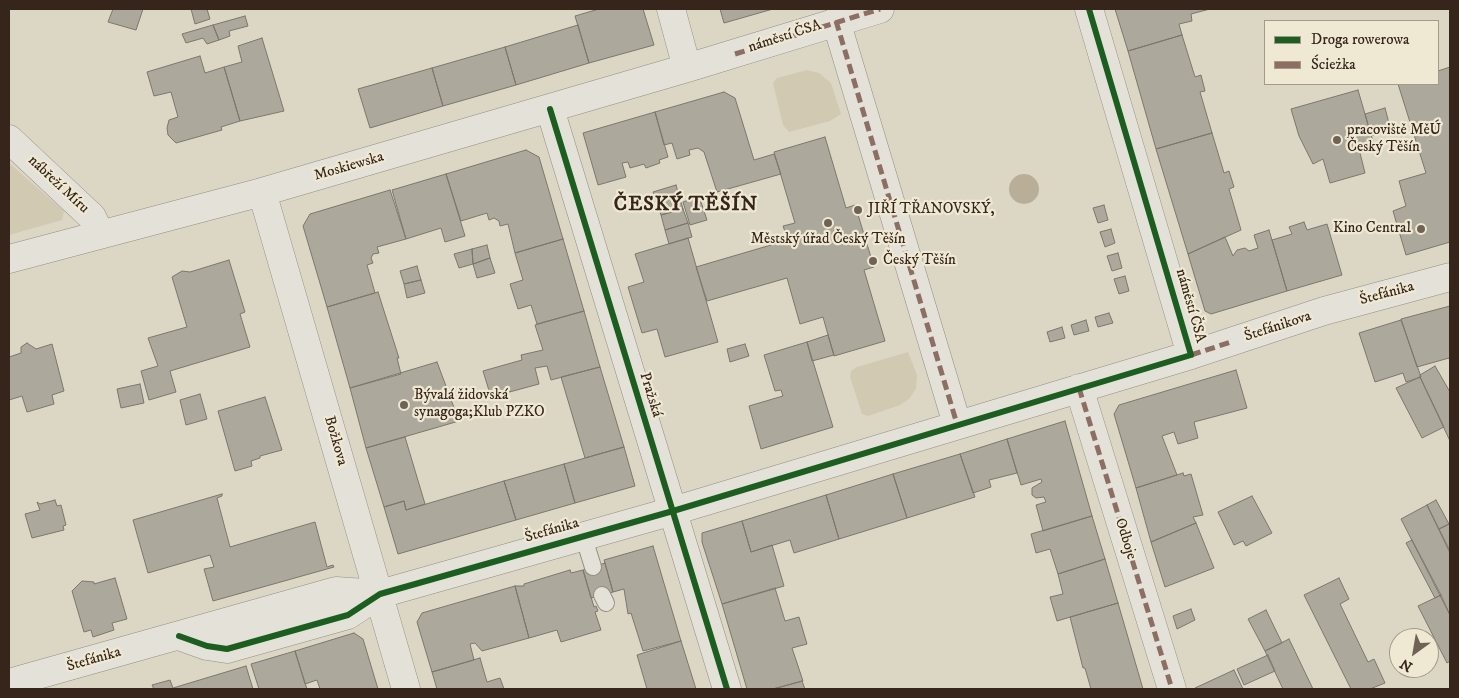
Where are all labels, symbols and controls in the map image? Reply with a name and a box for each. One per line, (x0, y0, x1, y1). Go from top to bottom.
street label: náměstí ČSA (746, 17, 824, 57)
legend (1264, 20, 1439, 85)
text: Droga rowerowa (1311, 30, 1409, 49)
text: Ścieżka (1311, 55, 1356, 74)
place label: pracoviště MěÚ Český Těšín (1347, 122, 1441, 157)
marker: pracoviště MěÚ Český Těšín (1331, 134, 1343, 146)
street label: Moskiewska (312, 148, 386, 186)
street label: nábřeží Míru (24, 152, 92, 218)
district label: ČESKÝ TĚŠÍN (612, 194, 760, 218)
place label: JIŘÍ TŘANOVSKÝ, (868, 201, 994, 219)
marker: JIŘÍ TŘANOVSKÝ, (852, 204, 864, 216)
marker: Městský úřad Český Těšín (822, 217, 834, 229)
place label: Kino Central (1333, 220, 1411, 238)
marker: Kino Central (1415, 223, 1427, 235)
place label: Městský úřad Český Těšín (750, 231, 906, 249)
place label: Český Těšín (883, 252, 956, 270)
marker: Český Těšín (867, 255, 879, 267)
street label: náměstí ČSA (1171, 267, 1209, 345)
street label: Štefánika (1358, 278, 1416, 310)
street label: Štefánikova (1242, 308, 1314, 346)
street label: Pražská (635, 370, 665, 420)
place label: Bývalá židovská synagoga;Klub PZKO (414, 387, 545, 422)
marker: Bývalá židovská synagoga;Klub PZKO (398, 399, 410, 411)
street label: Božkova (319, 414, 351, 468)
street label: Štefánika (523, 515, 581, 547)
street label: Odboje (1110, 516, 1140, 562)
north arrow (1389, 628, 1439, 678)
street label: Štefánika (65, 644, 123, 676)
text: N (1397, 654, 1416, 676)

